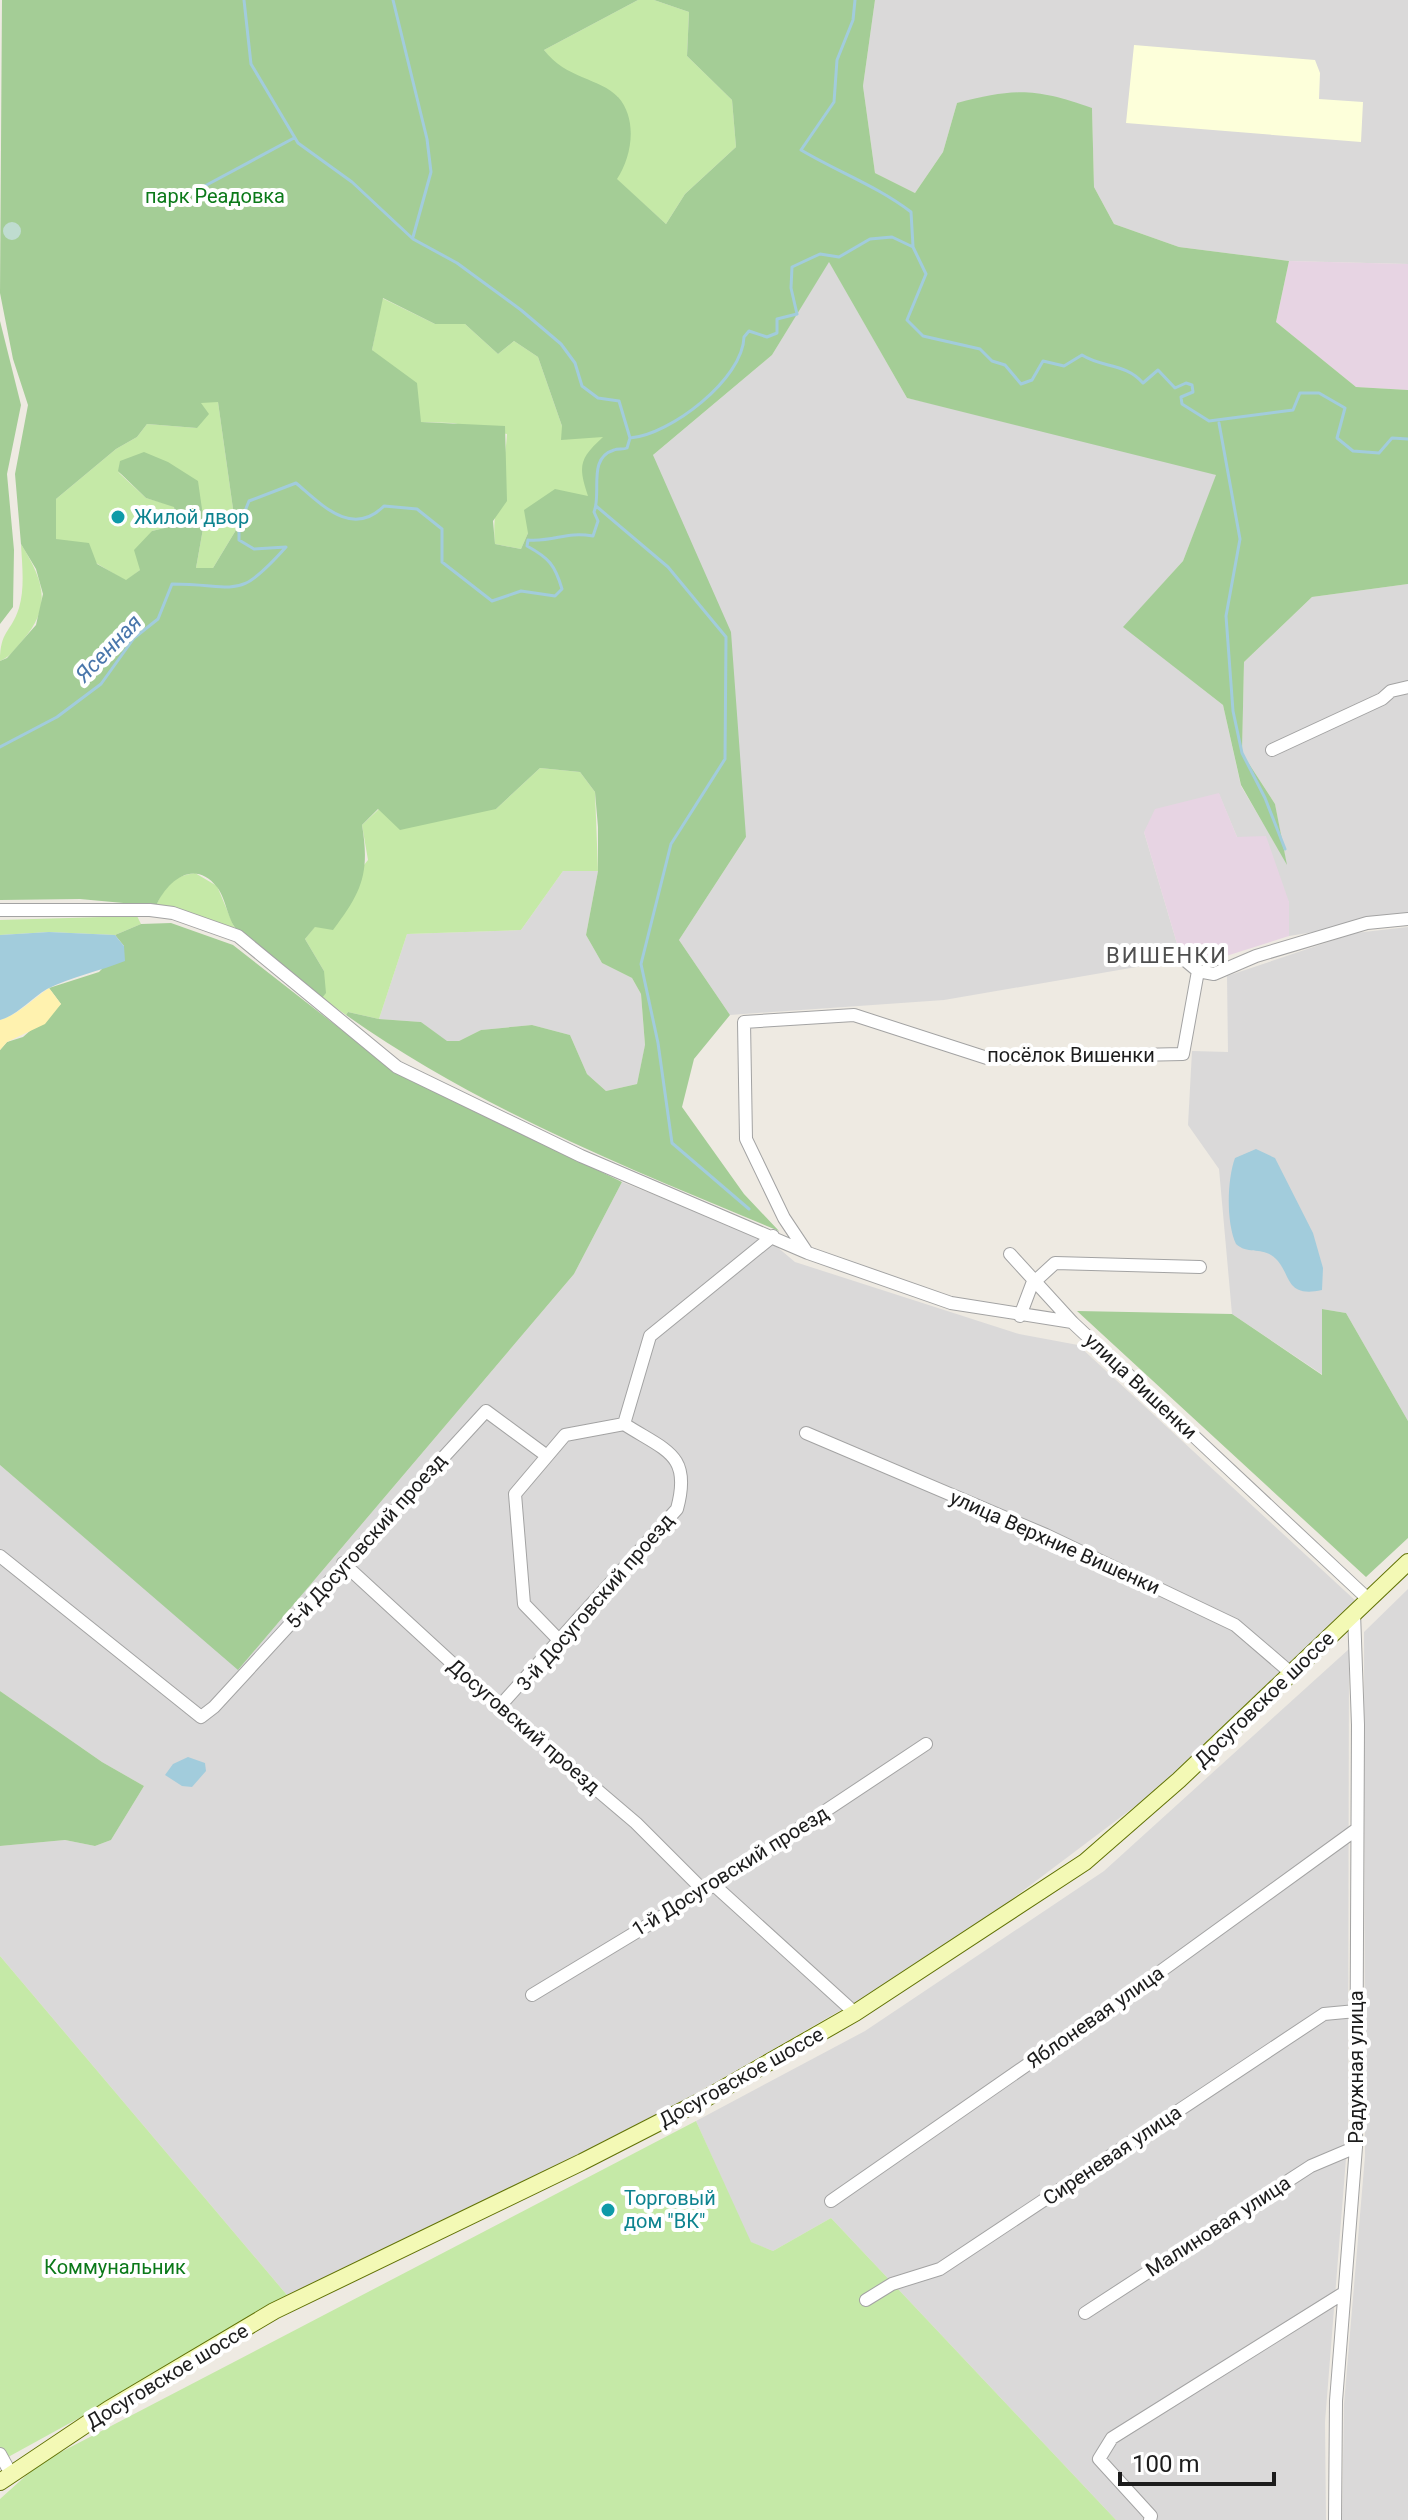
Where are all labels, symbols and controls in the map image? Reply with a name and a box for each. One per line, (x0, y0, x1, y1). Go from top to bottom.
park label: парк Реадовка (145, 184, 285, 208)
place label: Жилой двор (134, 505, 249, 529)
marker: Жилой двор (109, 508, 127, 526)
water label: Ясенная (69, 609, 147, 688)
district label: ВИШЕНКИ (1106, 943, 1228, 968)
street label: посёлок Вишенки (987, 1043, 1155, 1067)
street label: улица Вишенки (1080, 1328, 1202, 1444)
street label: 5-й Досуговский проезд (281, 1449, 451, 1633)
street label: улица Верхние Вишенки (946, 1485, 1164, 1599)
street label: 3-й Досуговский проезд (511, 1508, 679, 1696)
street label: Досуговское шоссе (1189, 1626, 1339, 1772)
street label: Досуговский проезд (443, 1653, 605, 1799)
street label: 1-й Досуговский проезд (627, 1801, 833, 1941)
street label: Яблоневая улица (1022, 1961, 1168, 2073)
street label: Радужная улица (1344, 1990, 1368, 2144)
street label: Досуговское шоссе (654, 2022, 828, 2132)
street label: Сиреневая улица (1038, 2100, 1186, 2210)
street label: Малиновая улица (1141, 2170, 1295, 2282)
place label: Торговый дом "ВК" (624, 2186, 716, 2233)
marker: Торговый дом "ВК" (599, 2201, 617, 2219)
park label: Коммунальник (44, 2255, 186, 2279)
street label: Досуговское шоссе (82, 2318, 252, 2434)
scale bar (1120, 2436, 1274, 2486)
text: 100 m (1132, 2450, 1199, 2478)

